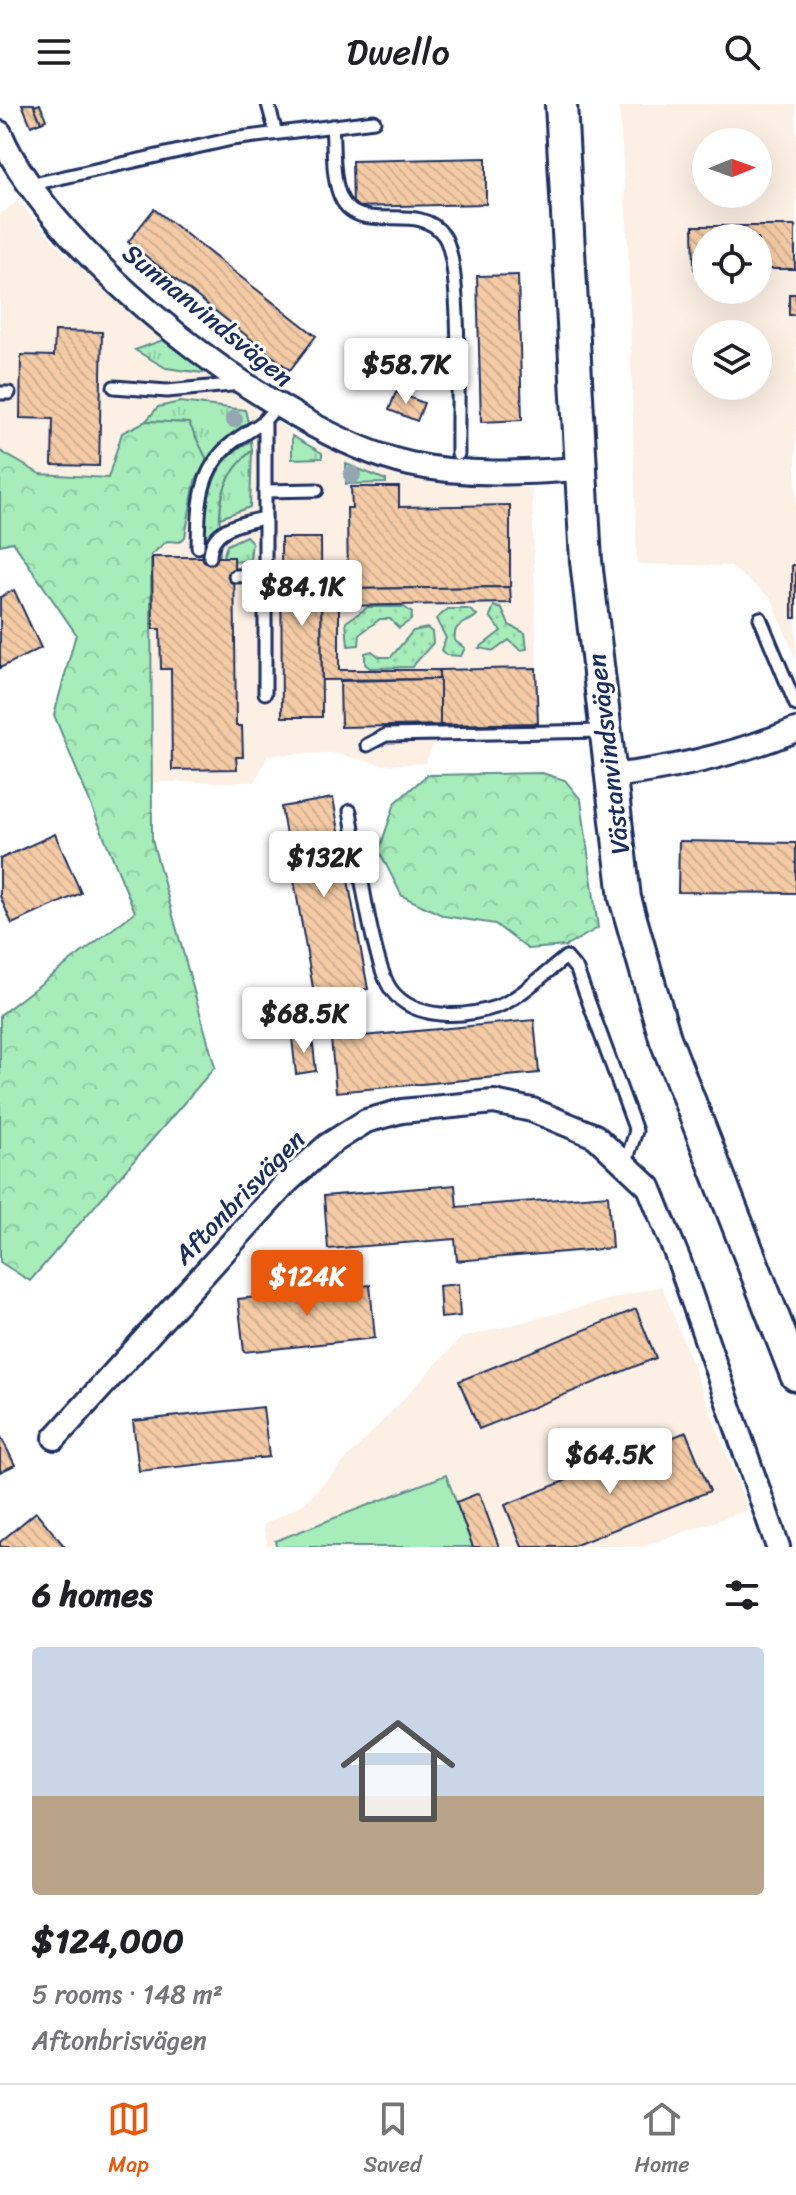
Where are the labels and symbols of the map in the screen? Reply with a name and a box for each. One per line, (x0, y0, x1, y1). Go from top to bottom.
north arrow (692, 128, 772, 208)
street label: Sunnanvindsvägen (112, 231, 304, 399)
pin: $58.7K (341, 338, 471, 406)
pin: $84.1K (237, 560, 367, 628)
street label: Västanvindsvägen (573, 651, 643, 857)
pin: $132K (268, 831, 380, 899)
pin: $68.5K (239, 987, 369, 1055)
street label: Aftonbrisvägen (161, 1118, 316, 1277)
pin: $124K (251, 1250, 363, 1318)
pin: $64.5K (545, 1428, 675, 1496)

